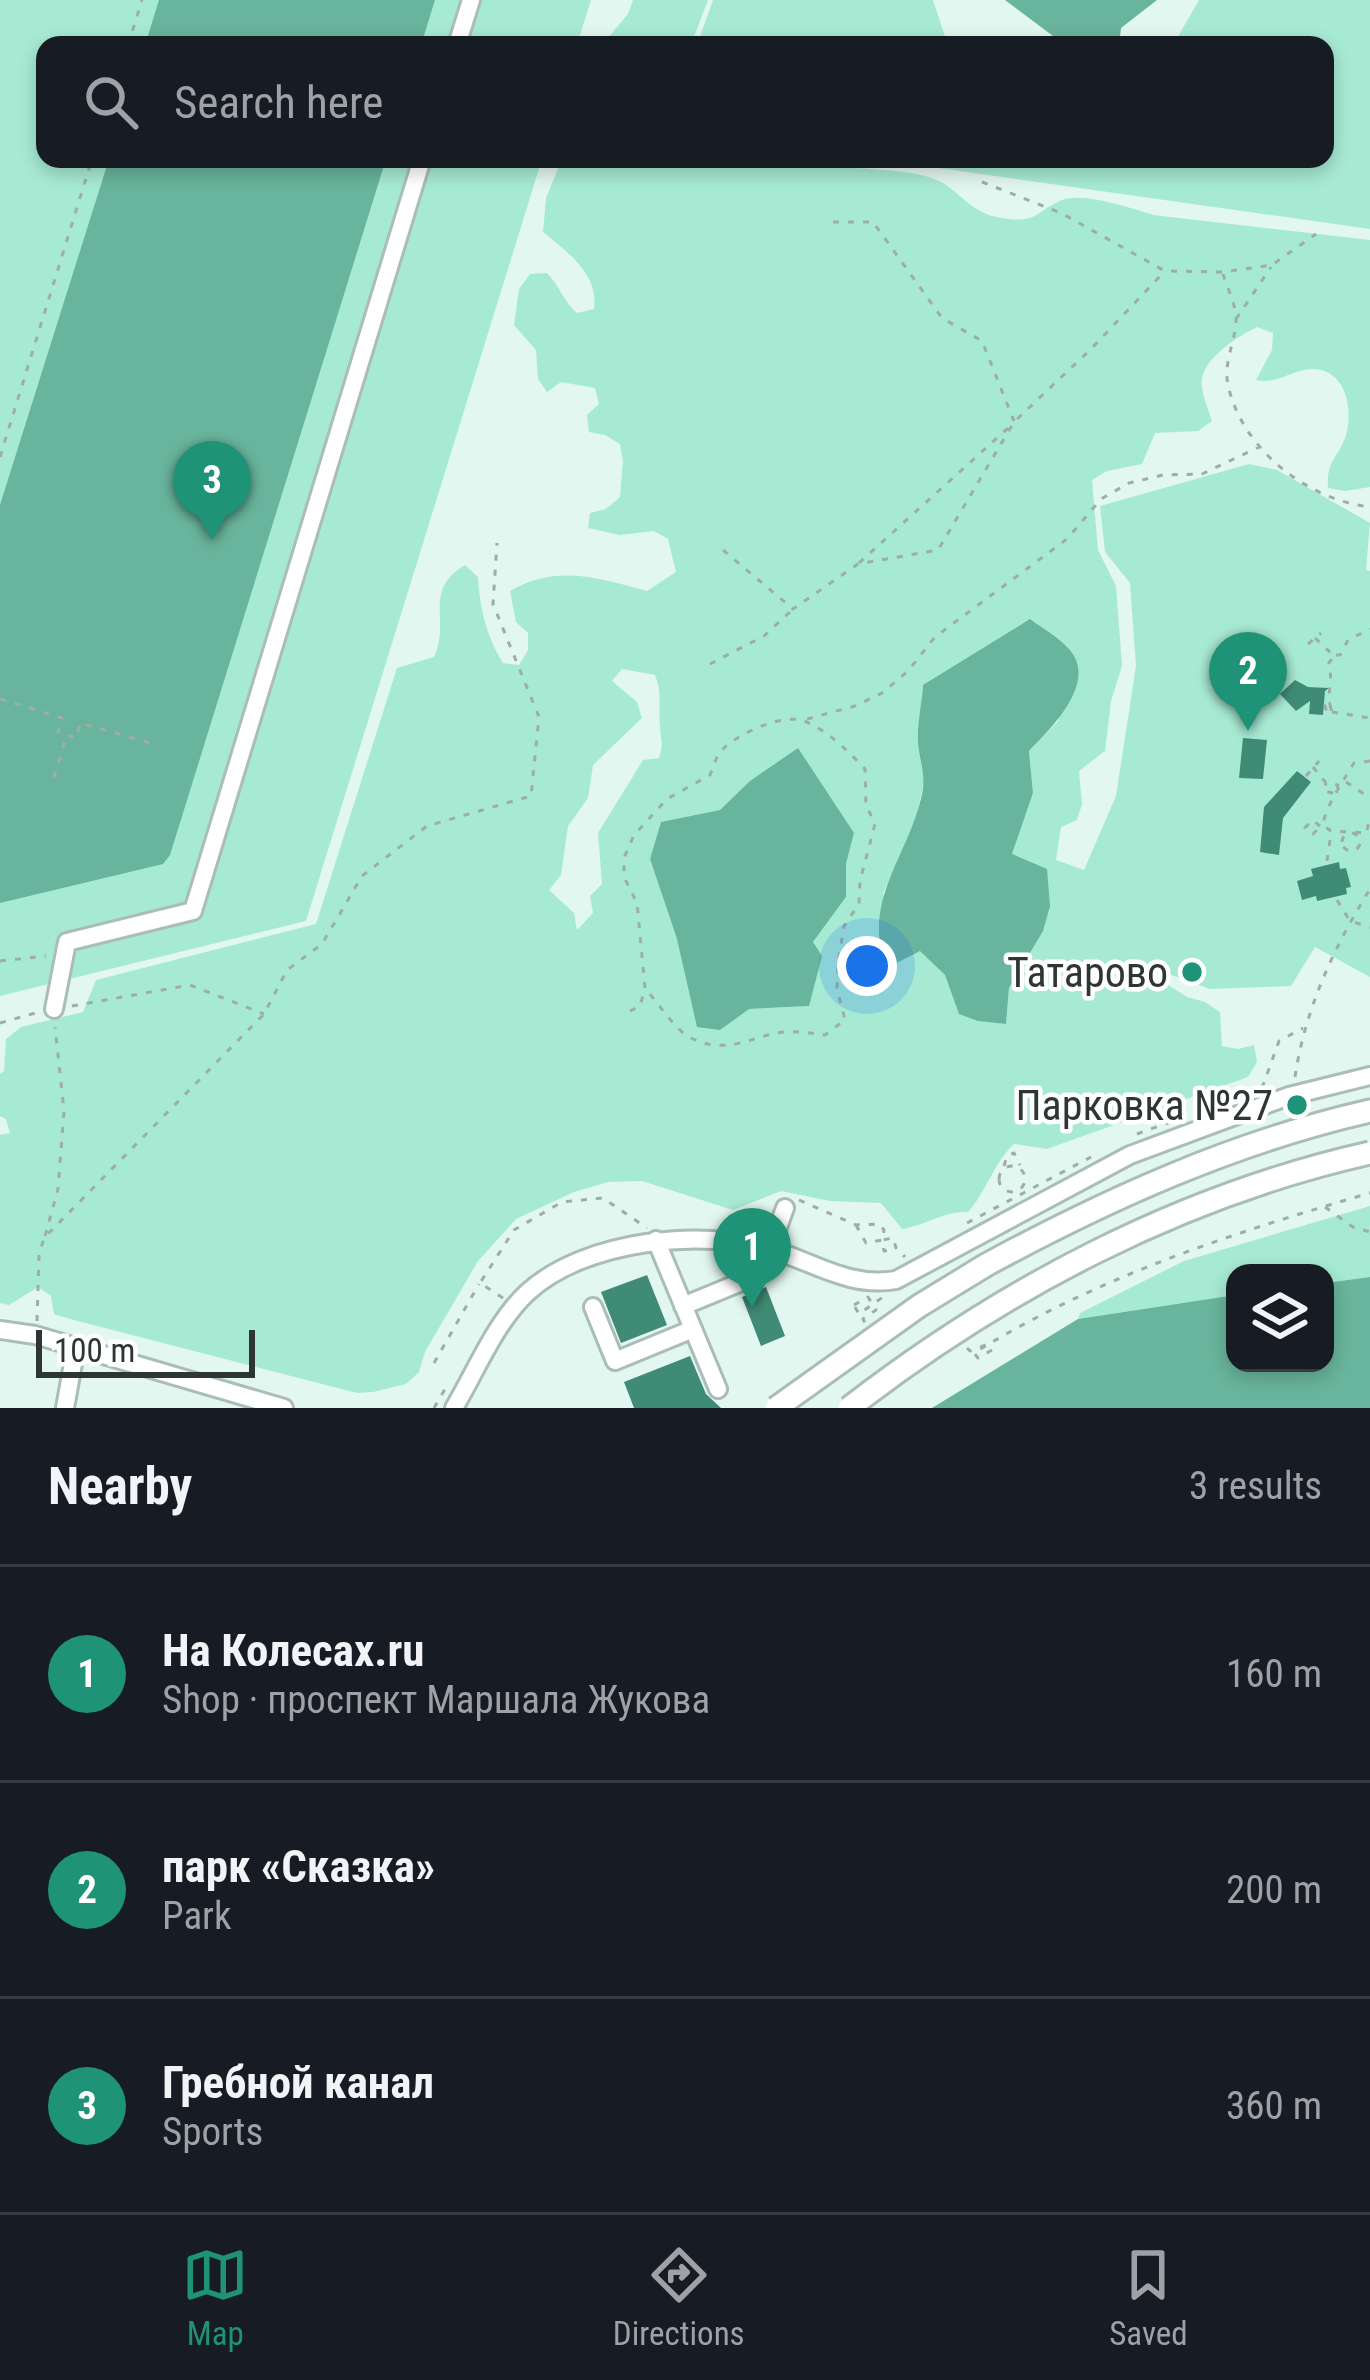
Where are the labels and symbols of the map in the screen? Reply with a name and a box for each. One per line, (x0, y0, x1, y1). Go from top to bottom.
pin: 3 (173, 441, 251, 540)
pin: 2 (1209, 632, 1287, 731)
your location (837, 936, 897, 996)
place label: Татарово (1007, 948, 1168, 997)
marker: Татарово (1179, 959, 1205, 985)
place label: Парковка №27 (1016, 1081, 1273, 1130)
marker: Парковка №27 (1284, 1092, 1310, 1118)
pin: 1 (713, 1208, 791, 1307)
scale bar (36, 1324, 255, 1377)

